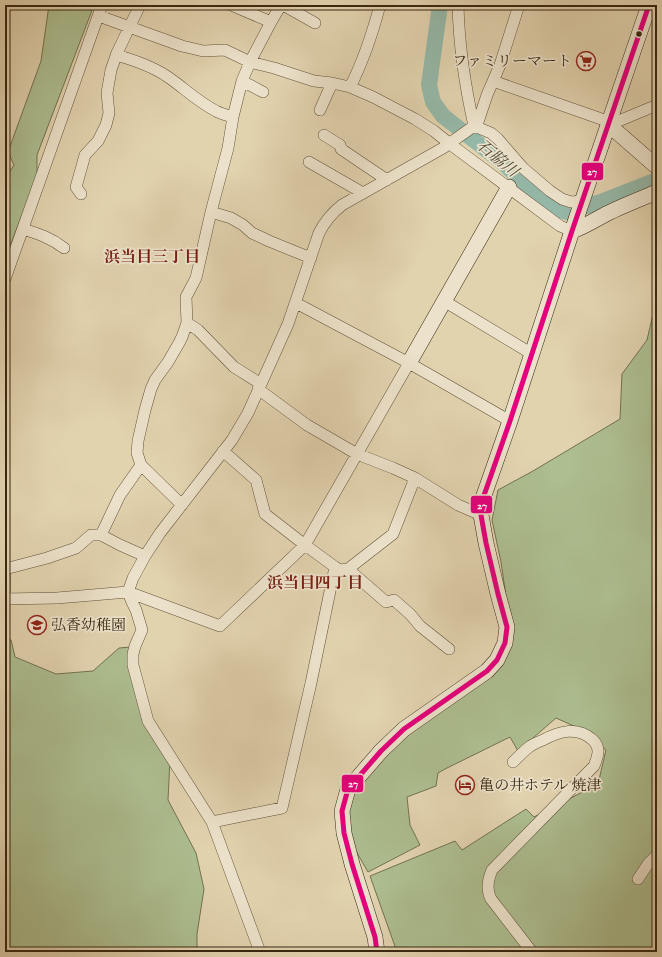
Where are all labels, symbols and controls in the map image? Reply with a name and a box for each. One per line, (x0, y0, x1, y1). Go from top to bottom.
unlabelled marker (634, 29, 644, 39)
supermarket icon: ファミリーマート (575, 50, 597, 72)
place label: ファミリーマート (452, 52, 572, 71)
water label: 石脇川 (472, 136, 523, 183)
line badge: 27 (581, 162, 604, 181)
text: 27 (587, 165, 597, 179)
district label: 浜当目三丁目 (104, 248, 200, 268)
line badge: 27 (470, 495, 493, 514)
text: 27 (477, 499, 487, 513)
district label: 浜当目四丁目 (267, 574, 363, 594)
school or university icon: 弘香幼稚園 (26, 614, 48, 636)
place label: 弘香幼稚園 (51, 616, 126, 635)
line badge: 27 (341, 774, 364, 793)
hotel icon: 亀の井ホテル 焼津 (454, 774, 476, 796)
place label: 亀の井ホテル 焼津 (479, 776, 602, 795)
text: 27 (348, 777, 358, 791)

